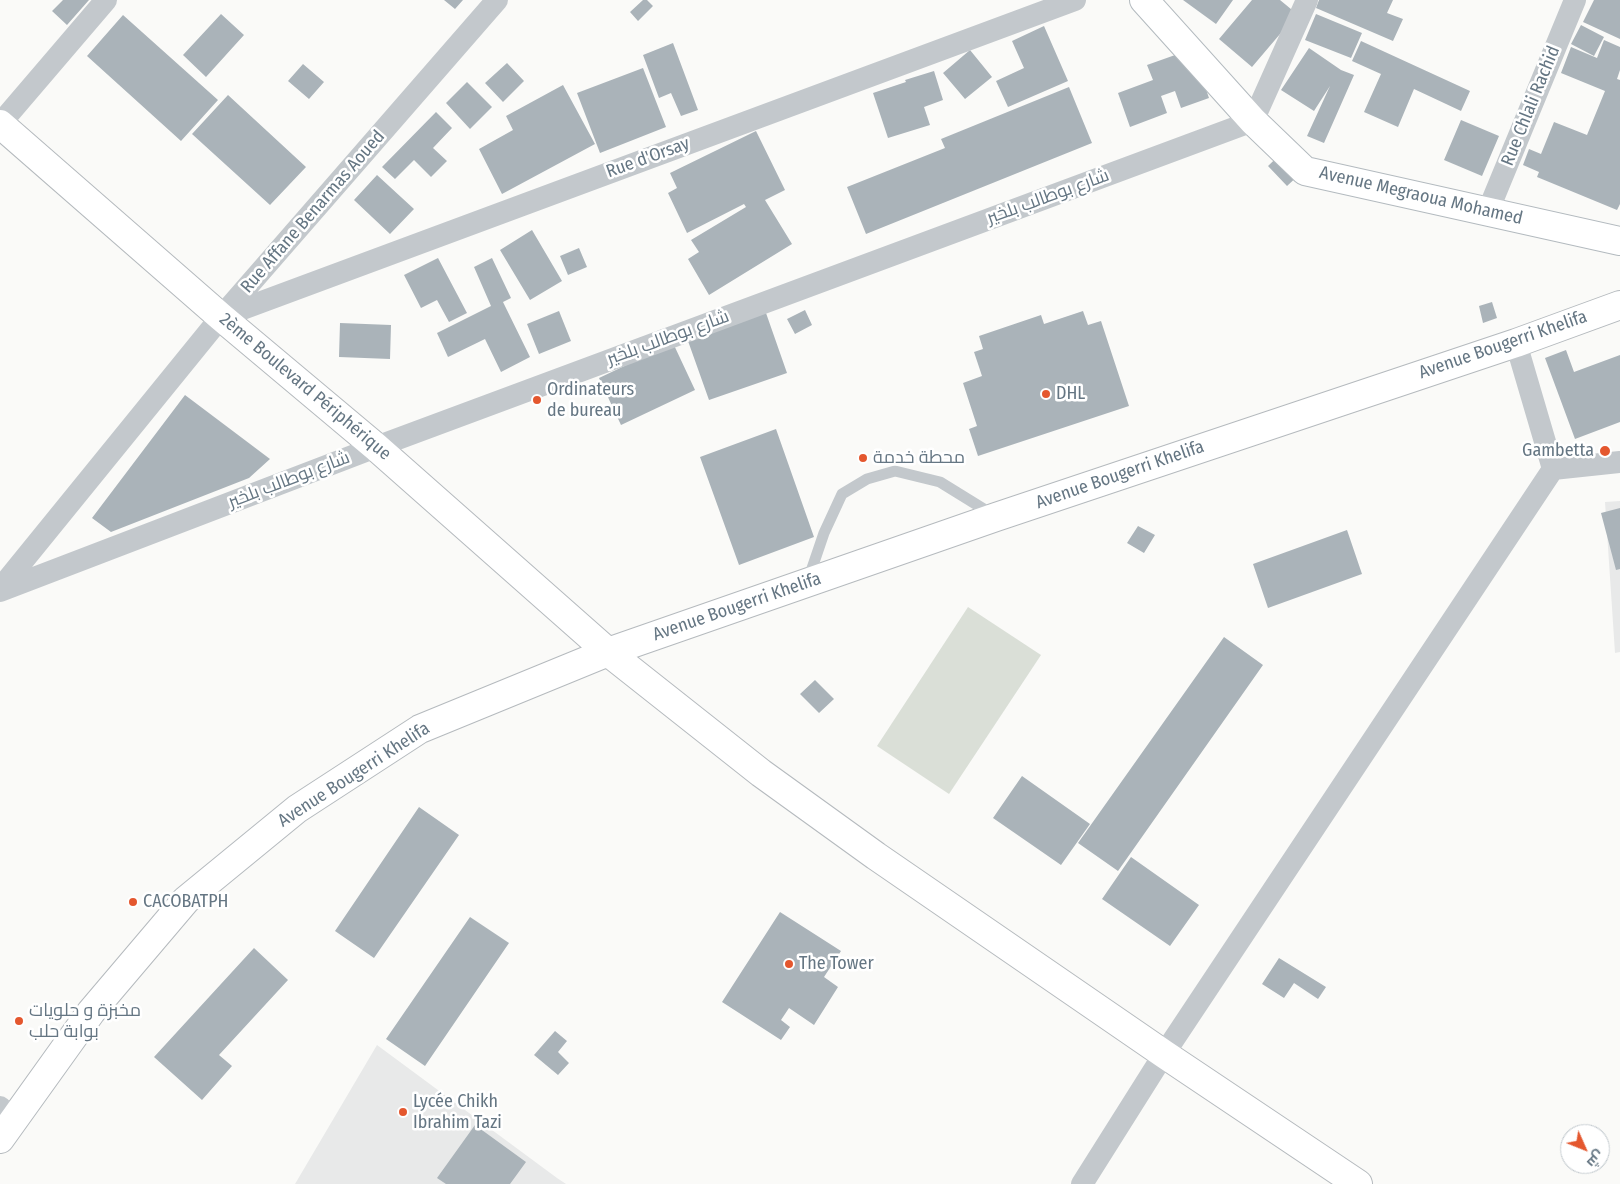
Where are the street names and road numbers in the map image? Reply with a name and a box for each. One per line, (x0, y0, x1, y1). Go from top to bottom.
street label: Rue Chlali Rachid (1497, 43, 1565, 169)
street label: Rue Affane Benarmas Aoued (236, 126, 390, 298)
street label: Rue d'Orsay (603, 133, 693, 183)
street label: Avenue Megraoua Mohamed (1317, 162, 1525, 230)
street label: شارع بوطالب بلخير (984, 165, 1112, 229)
street label: شارع بوطالب بلخير (604, 306, 732, 370)
street label: Avenue Bougerri Khelifa (1416, 306, 1590, 384)
street label: 2ème Boulevard Périphérique (215, 309, 395, 465)
street label: Avenue Bougerri Khelifa (1033, 436, 1207, 514)
street label: شارع بوطالب بلخير (225, 447, 353, 513)
street label: Avenue Bougerri Khelifa (650, 568, 824, 646)
street label: Avenue Bougerri Khelifa (274, 718, 434, 832)

